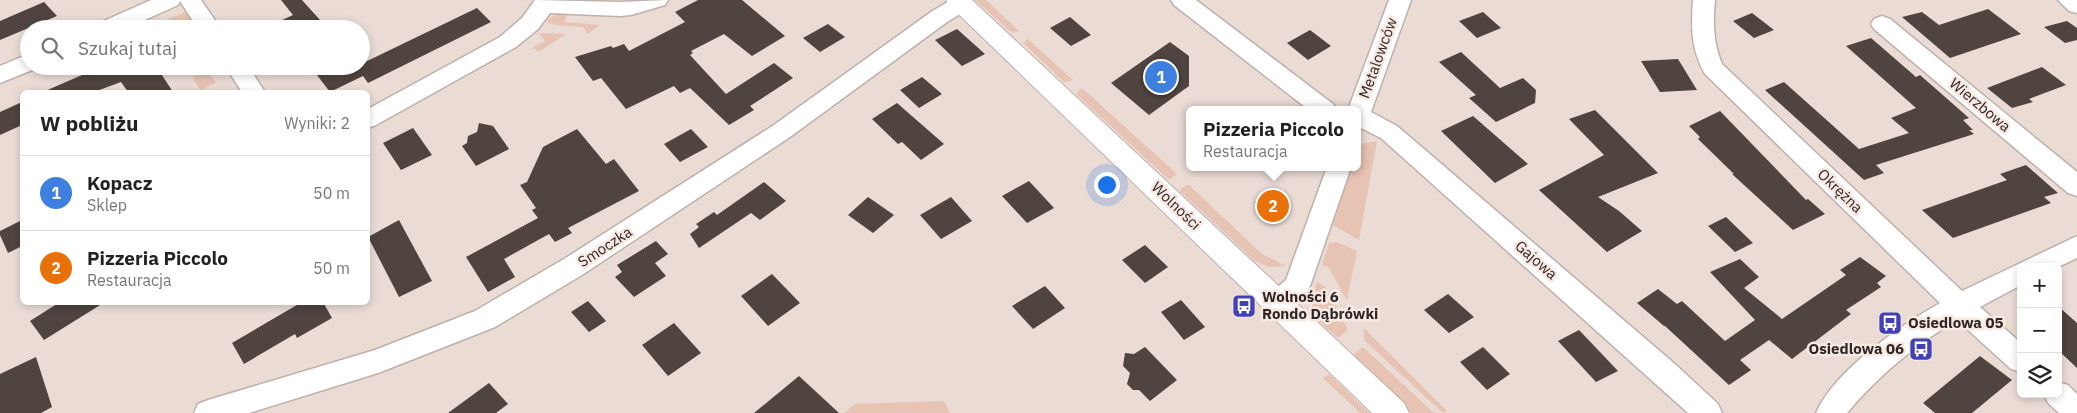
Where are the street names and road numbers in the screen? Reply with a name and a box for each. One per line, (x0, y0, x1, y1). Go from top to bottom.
street label: Metalowców (1354, 14, 1401, 101)
street label: Wierzbowa (1946, 73, 2015, 136)
street label: Okrężna (1814, 164, 1867, 217)
street label: Wolności (1148, 178, 1205, 234)
street label: Smoczka (574, 222, 635, 271)
street label: Gajowa (1511, 236, 1561, 283)

